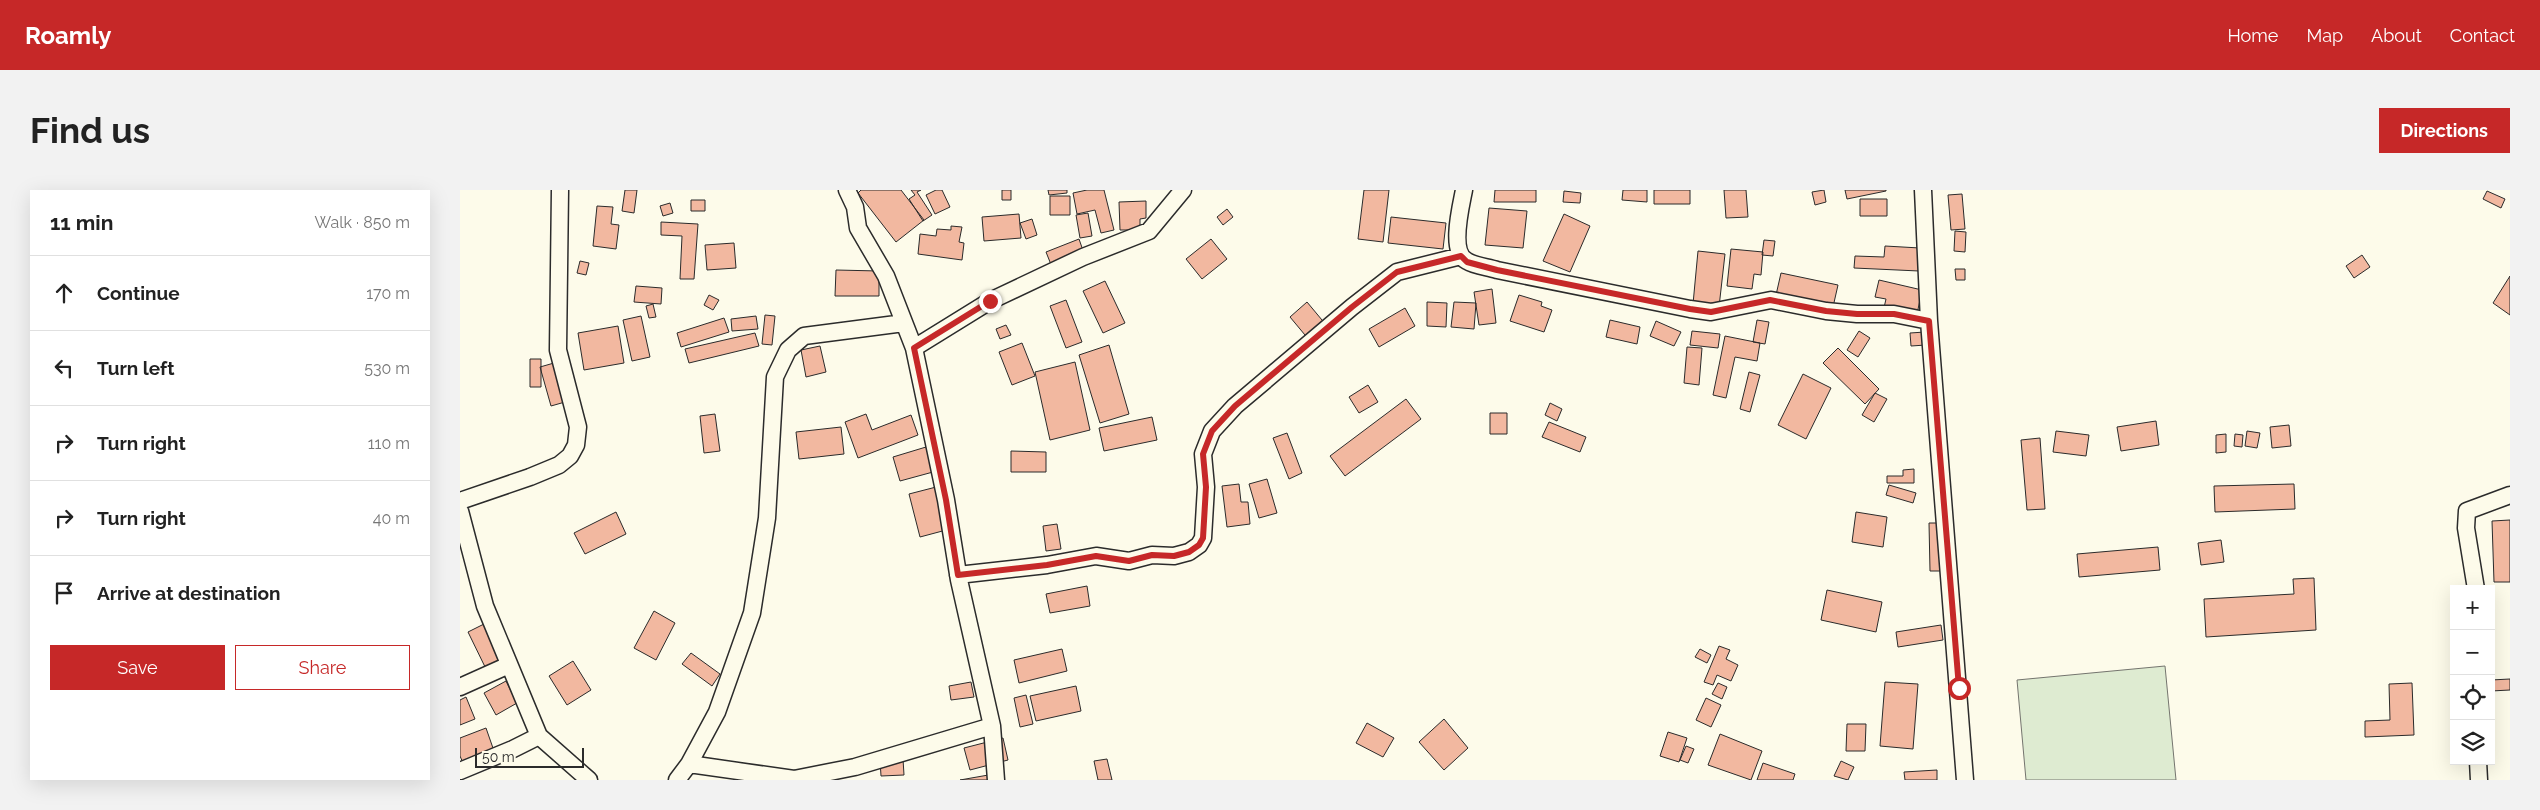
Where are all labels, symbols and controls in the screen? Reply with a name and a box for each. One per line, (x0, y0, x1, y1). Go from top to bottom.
text: Roamly (25, 21, 111, 50)
text: Home (2227, 25, 2278, 46)
text: Map (2306, 25, 2343, 46)
text: About (2371, 25, 2422, 46)
text: Contact (2450, 25, 2515, 46)
button: Directions (2379, 108, 2510, 153)
text: Find us (30, 110, 150, 151)
text: 11 min (50, 210, 113, 235)
text: Walk · 850 m (315, 213, 410, 232)
icon: ahead (50, 279, 78, 307)
text: Continue (97, 282, 180, 304)
text: 170 m (366, 284, 410, 303)
route end (979, 290, 1002, 313)
icon: left (50, 354, 78, 382)
text: Turn left (97, 357, 174, 379)
text: 530 m (364, 359, 410, 378)
icon: right (50, 429, 78, 457)
text: Turn right (97, 432, 186, 454)
text: 110 m (368, 434, 410, 453)
icon: right (50, 504, 78, 532)
text: Turn right (97, 507, 186, 529)
text: 40 m (373, 509, 410, 528)
icon: arrive (50, 579, 78, 607)
text: Arrive at destination (97, 582, 281, 604)
map controls (2450, 585, 2495, 765)
button: + (2450, 585, 2495, 630)
button: − (2450, 630, 2495, 675)
button: Save (50, 645, 225, 690)
button: Share (235, 645, 410, 690)
button: locate (2450, 675, 2495, 720)
route start (1948, 677, 1971, 700)
button: layers (2450, 720, 2495, 765)
scale bar (475, 745, 584, 768)
text: 50 m (482, 749, 515, 765)

